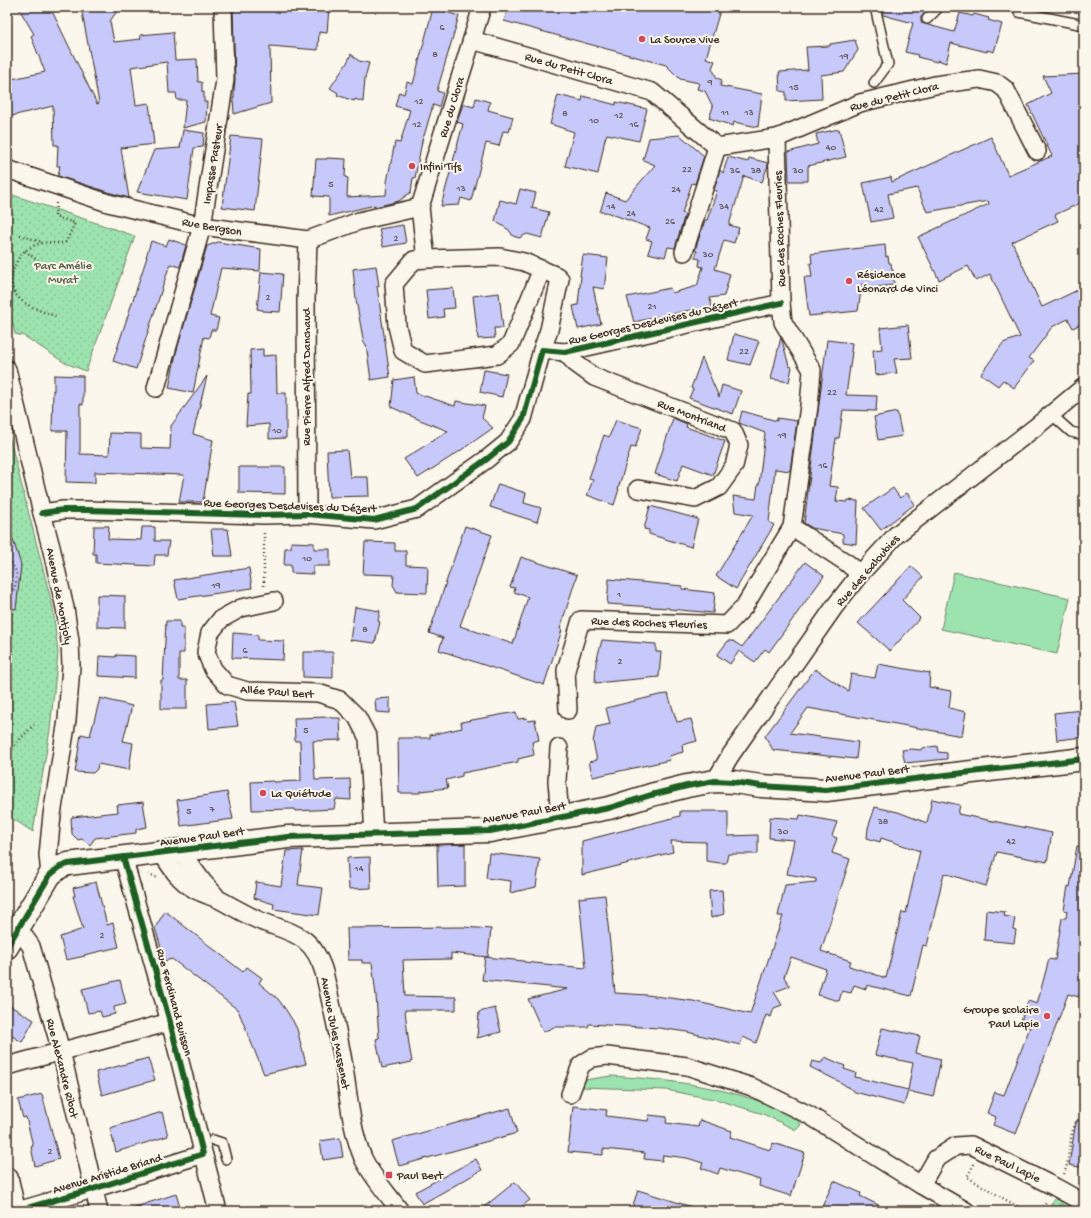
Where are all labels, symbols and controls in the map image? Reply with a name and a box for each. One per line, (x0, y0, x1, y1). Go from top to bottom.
house number: 6 (439, 22, 445, 34)
marker: La Source Vive (637, 34, 647, 44)
place label: La Source Vive (650, 34, 720, 48)
house number: 8 (432, 49, 438, 61)
street label: Rue du Petit Clora (523, 51, 614, 89)
house number: 19 (838, 51, 849, 63)
street label: Rue du Clora (437, 75, 469, 140)
house number: 9 (706, 77, 713, 89)
street label: Rue du Petit Clora (849, 80, 941, 116)
house number: 15 (788, 82, 799, 94)
house number: 12 (414, 96, 424, 108)
house number: 11 (720, 107, 729, 119)
house number: 13 (743, 107, 754, 119)
house number: 8 (562, 108, 568, 120)
house number: 12 (614, 110, 624, 122)
house number: 10 (588, 115, 599, 127)
house number: 12 (412, 119, 422, 131)
house number: 16 (628, 119, 639, 131)
street label: Impasse Pasteur (201, 122, 227, 205)
house number: 40 (826, 142, 837, 154)
marker: Infini'Tifs (407, 161, 417, 171)
place label: Infini'Tifs (420, 161, 462, 175)
house number: 22 (682, 164, 692, 176)
house number: 36 (729, 165, 741, 177)
house number: 38 (750, 165, 762, 177)
house number: 30 (792, 165, 804, 177)
street label: Rue des Roches Fleuries (772, 170, 790, 287)
house number: 5 (328, 179, 334, 191)
house number: 13 (455, 183, 466, 195)
house number: 24 (671, 184, 681, 196)
house number: 14 (606, 201, 616, 213)
house number: 34 (718, 201, 729, 213)
house number: 42 (874, 204, 884, 216)
house number: 24 (626, 208, 636, 220)
street label: Rue Bergson (181, 216, 243, 240)
house number: 26 (665, 216, 676, 228)
house number: 2 (394, 233, 399, 245)
house number: 30 (702, 249, 714, 261)
park label: Parc Amélie Murat (33, 260, 93, 288)
place label: Résidence Léonard de Vinci (857, 269, 938, 297)
marker: Résidence Léonard de Vinci (844, 276, 854, 286)
house number: 2 (266, 292, 271, 304)
street label: Rue Georges Desdevises du Dézert (568, 296, 740, 349)
house number: 21 (648, 301, 656, 313)
street label: Rue Pierre Alfred Danchaud (301, 307, 315, 446)
house number: 22 (739, 346, 749, 358)
house number: 22 (827, 387, 837, 399)
street label: Rue Montriand (655, 397, 728, 437)
house number: 10 (271, 425, 282, 437)
house number: 19 (776, 430, 787, 442)
house number: 16 (817, 460, 828, 472)
street label: Rue Georges Desdevises du Dézert (203, 497, 378, 517)
street label: Rue des Galoubies (834, 532, 904, 610)
street label: Avenue de Montjoly (42, 547, 74, 646)
house number: 10 (301, 553, 312, 565)
house number: 19 (210, 580, 221, 592)
house number: 1 (616, 589, 621, 601)
street label: Rue des Roches Fleuries (591, 615, 708, 633)
house number: 8 (362, 624, 368, 636)
house number: 6 (242, 645, 248, 657)
house number: 2 (618, 656, 623, 668)
street label: Allée Paul Bert (240, 683, 315, 703)
house number: 5 (303, 725, 309, 737)
street label: Avenue Paul Bert (824, 763, 911, 787)
marker: La Quiétude (258, 788, 268, 798)
place label: La Quiétude (271, 788, 332, 802)
street label: Avenue Paul Bert (481, 800, 568, 828)
house number: 7 (208, 804, 215, 816)
house number: 5 (186, 806, 192, 818)
house number: 38 (877, 816, 889, 828)
street label: Avenue Paul Bert (159, 825, 246, 851)
house number: 30 (777, 826, 789, 838)
house number: 42 (1006, 836, 1016, 848)
house number: 14 (354, 863, 364, 875)
house number: 2 (100, 930, 105, 942)
street label: Rue Ferdinand Buisson (152, 947, 194, 1058)
street label: Avenue Jules Massenet (316, 976, 352, 1092)
place label: Groupe scolaire Paul Lapie (963, 1004, 1040, 1032)
marker: Groupe scolaire Paul Lapie (1042, 1011, 1052, 1021)
street label: Rue Alexandre Ribot (42, 1017, 80, 1121)
street label: Rue Paul Lapie (972, 1143, 1043, 1187)
house number: 2 (48, 1146, 53, 1158)
street label: Avenue Aristide Briand (51, 1151, 165, 1198)
marker: Paul Bert (384, 1170, 394, 1180)
place label: Paul Bert (396, 1170, 444, 1184)

